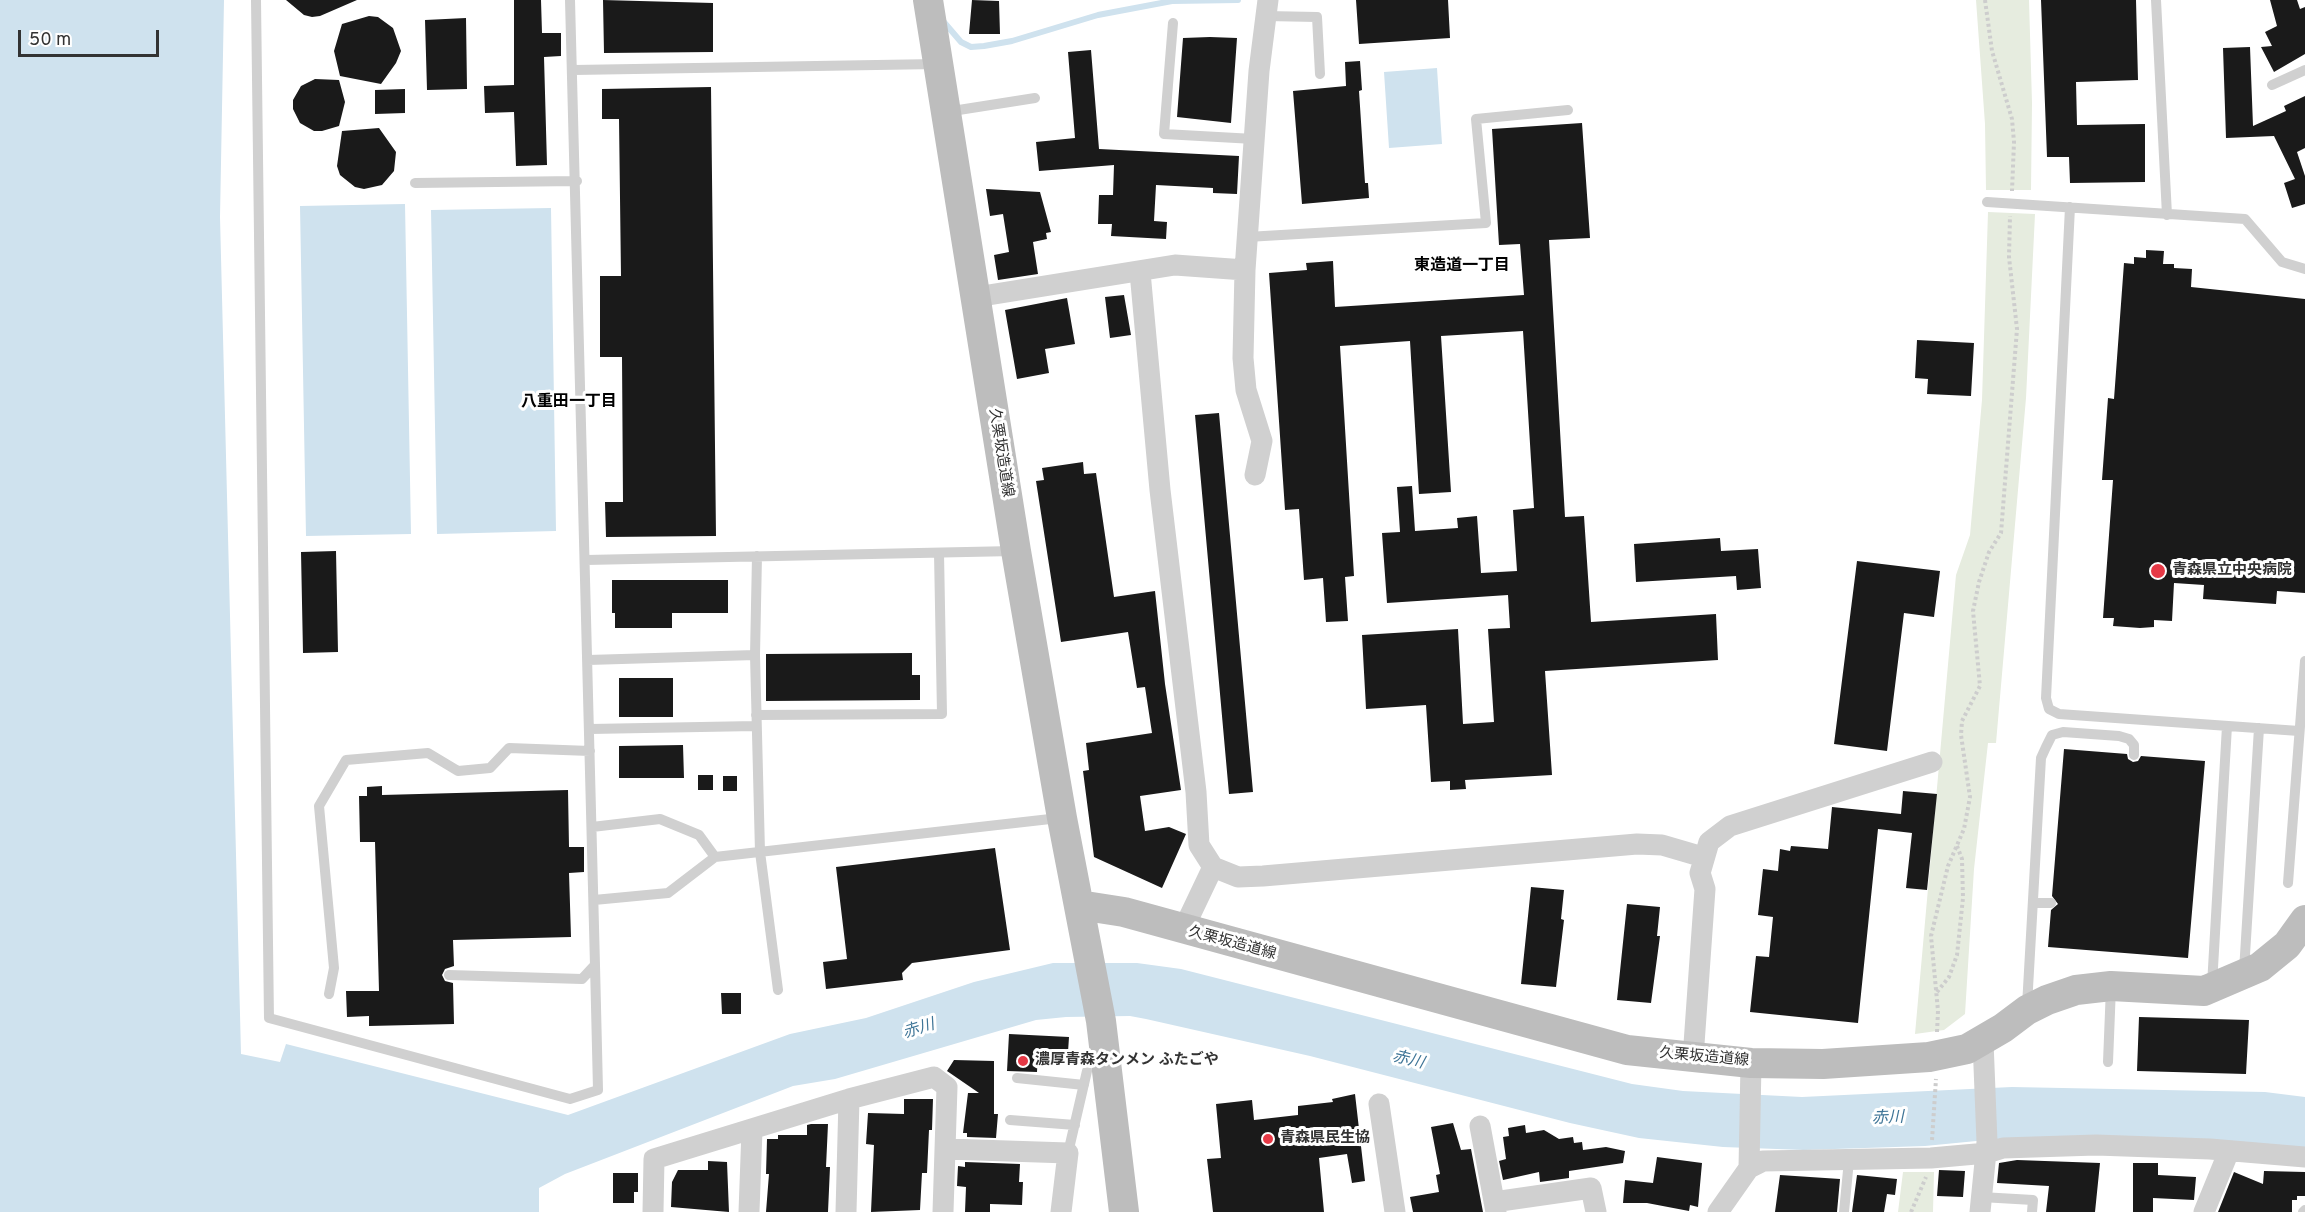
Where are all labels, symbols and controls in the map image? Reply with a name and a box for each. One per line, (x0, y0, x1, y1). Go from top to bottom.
scale bar (21, 18, 162, 56)
text: 50 m (29, 29, 71, 52)
district label: 東造道一丁目 (1414, 257, 1510, 277)
district label: 八重田一丁目 (521, 393, 617, 413)
street label: 久栗坂造道線 (984, 407, 1016, 499)
marker: 青森県立中央病院 (2149, 562, 2167, 580)
place label: 青森県立中央病院 (2172, 562, 2292, 580)
street label: 久栗坂造道線 (1186, 924, 1278, 964)
water label: 赤川 (901, 1016, 937, 1044)
street label: 久栗坂造道線 (1658, 1045, 1750, 1071)
water label: 赤川 (1390, 1048, 1426, 1074)
place label: 濃厚青森タンメン ふたごや (1035, 1052, 1219, 1070)
marker: 濃厚青森タンメン ふたごや (1016, 1054, 1030, 1068)
water label: 赤川 (1872, 1109, 1904, 1129)
place label: 青森県民生協 (1280, 1130, 1370, 1148)
marker: 青森県民生協 (1261, 1132, 1275, 1146)

